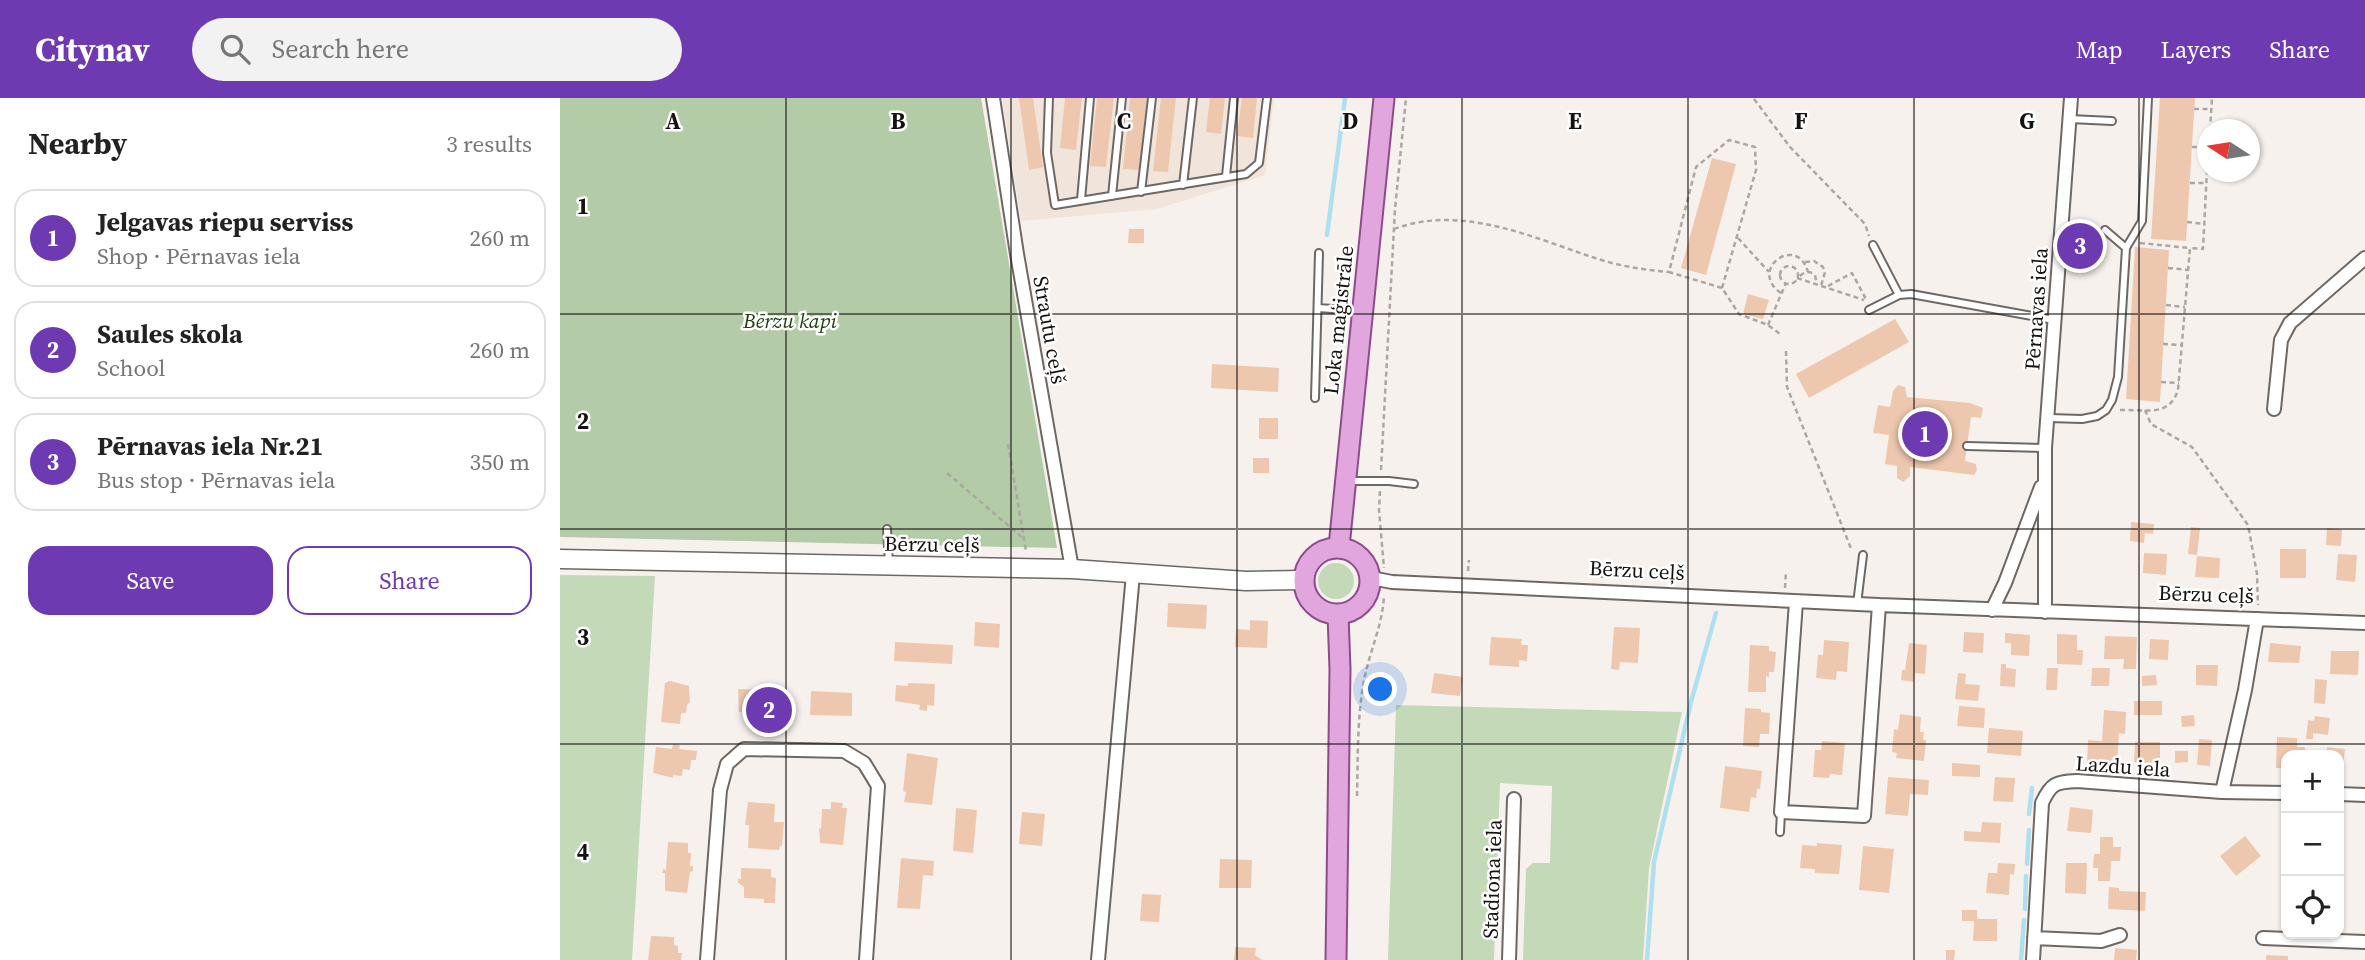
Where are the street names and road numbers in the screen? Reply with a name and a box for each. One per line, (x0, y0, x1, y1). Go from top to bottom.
street label: Loka maģistrāle (1316, 244, 1360, 396)
street label: Pērnavas iela (2017, 246, 2055, 371)
street label: Strautu ceļš (1026, 274, 1074, 386)
street label: Bērzu ceļš (884, 529, 980, 559)
street label: Bērzu ceļš (1588, 553, 1686, 587)
street label: Bērzu ceļš (2158, 578, 2254, 610)
street label: Lazdu iela (2075, 748, 2172, 784)
street label: Stadiona iela (1475, 818, 1509, 939)

